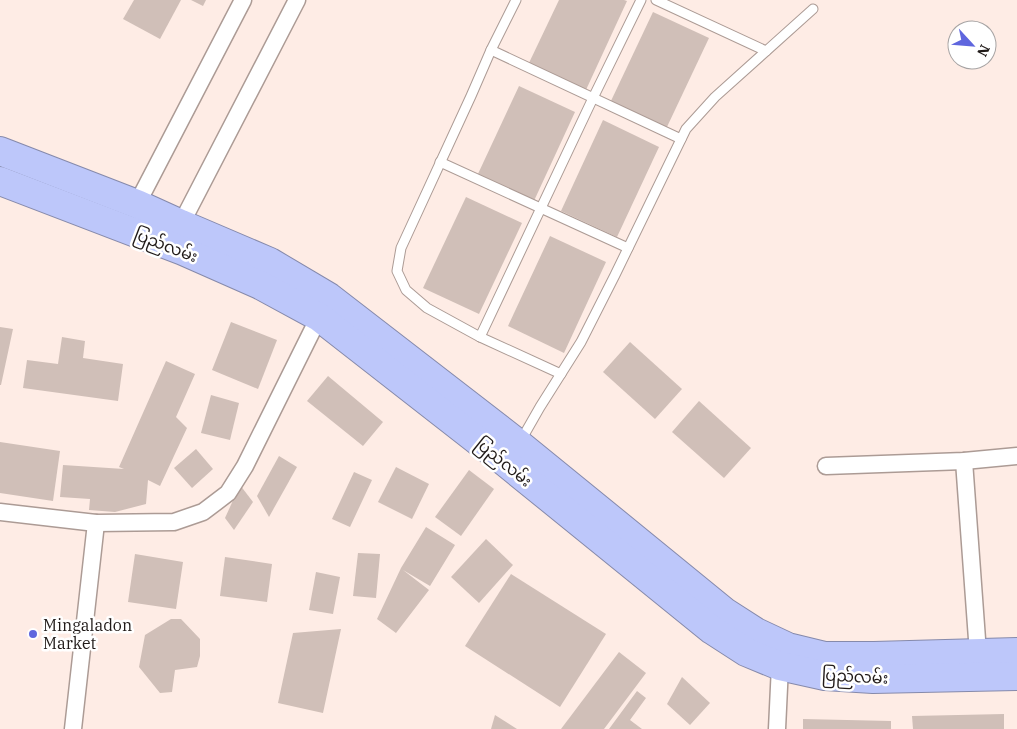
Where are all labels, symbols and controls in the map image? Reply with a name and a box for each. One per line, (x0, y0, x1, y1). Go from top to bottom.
north arrow (947, 20, 997, 70)
text: N (973, 42, 994, 60)
street label: ပြည်လမ်း (130, 223, 201, 270)
street label: ပြည်လမ်း (469, 432, 537, 494)
place label: Mingaladon Market (43, 615, 132, 653)
marker: Mingaladon Market (27, 628, 39, 640)
street label: ပြည်လမ်း (821, 663, 889, 692)

